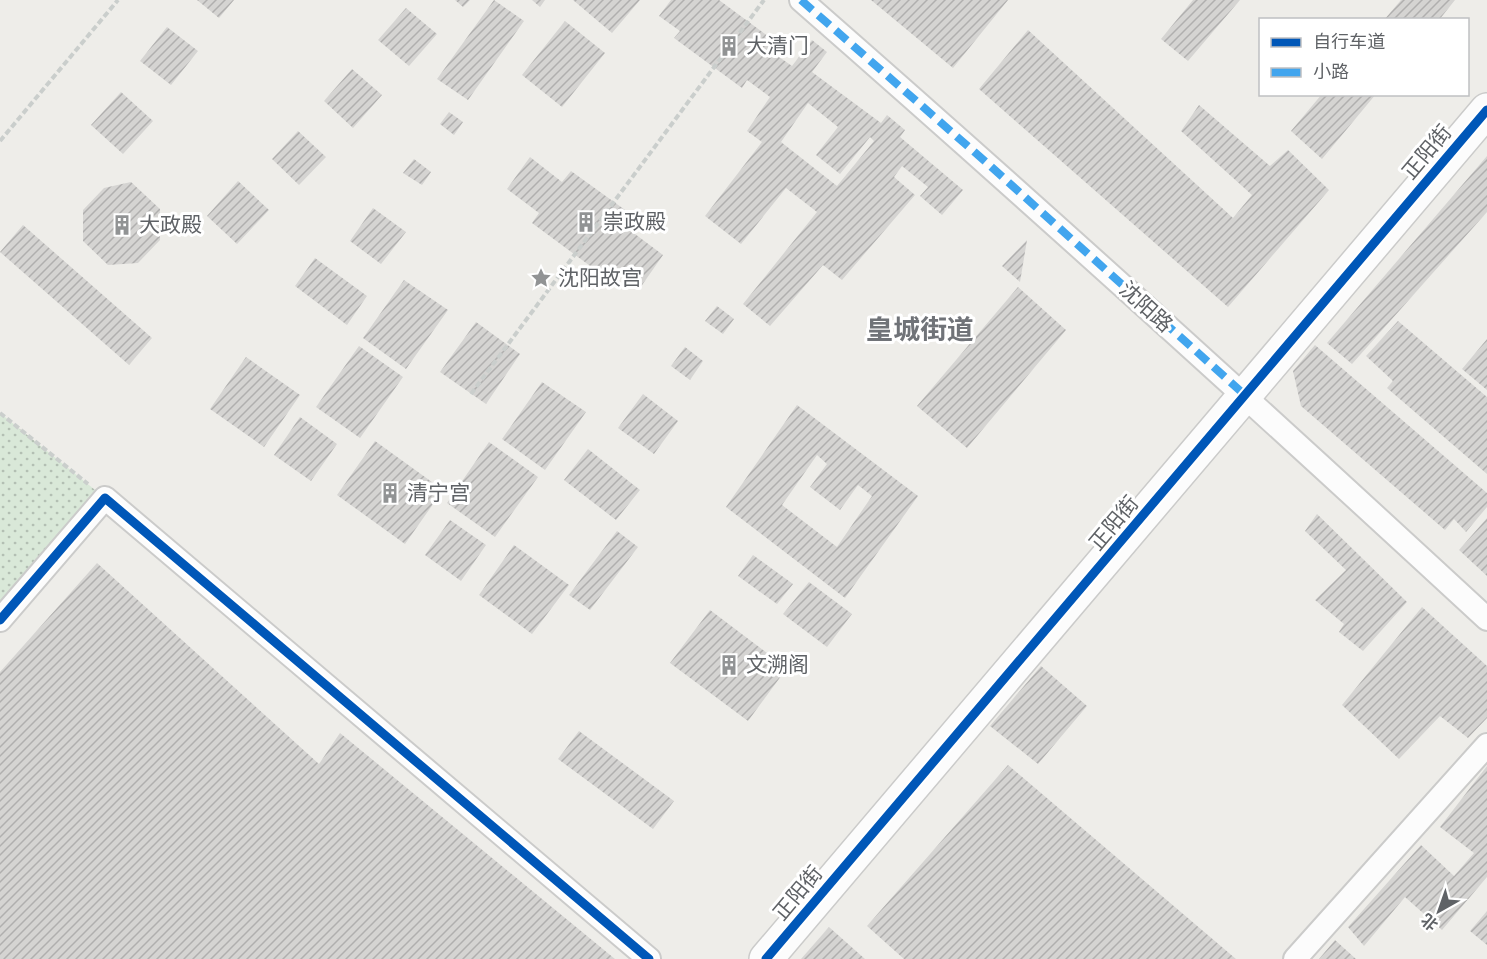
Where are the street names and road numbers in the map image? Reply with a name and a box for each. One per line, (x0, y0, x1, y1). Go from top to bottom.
street label: 正阳街 (1396, 119, 1458, 185)
street label: 沈阳路 (1113, 276, 1179, 338)
street label: 正阳街 (1083, 490, 1145, 556)
street label: 正阳街 (767, 860, 829, 926)

